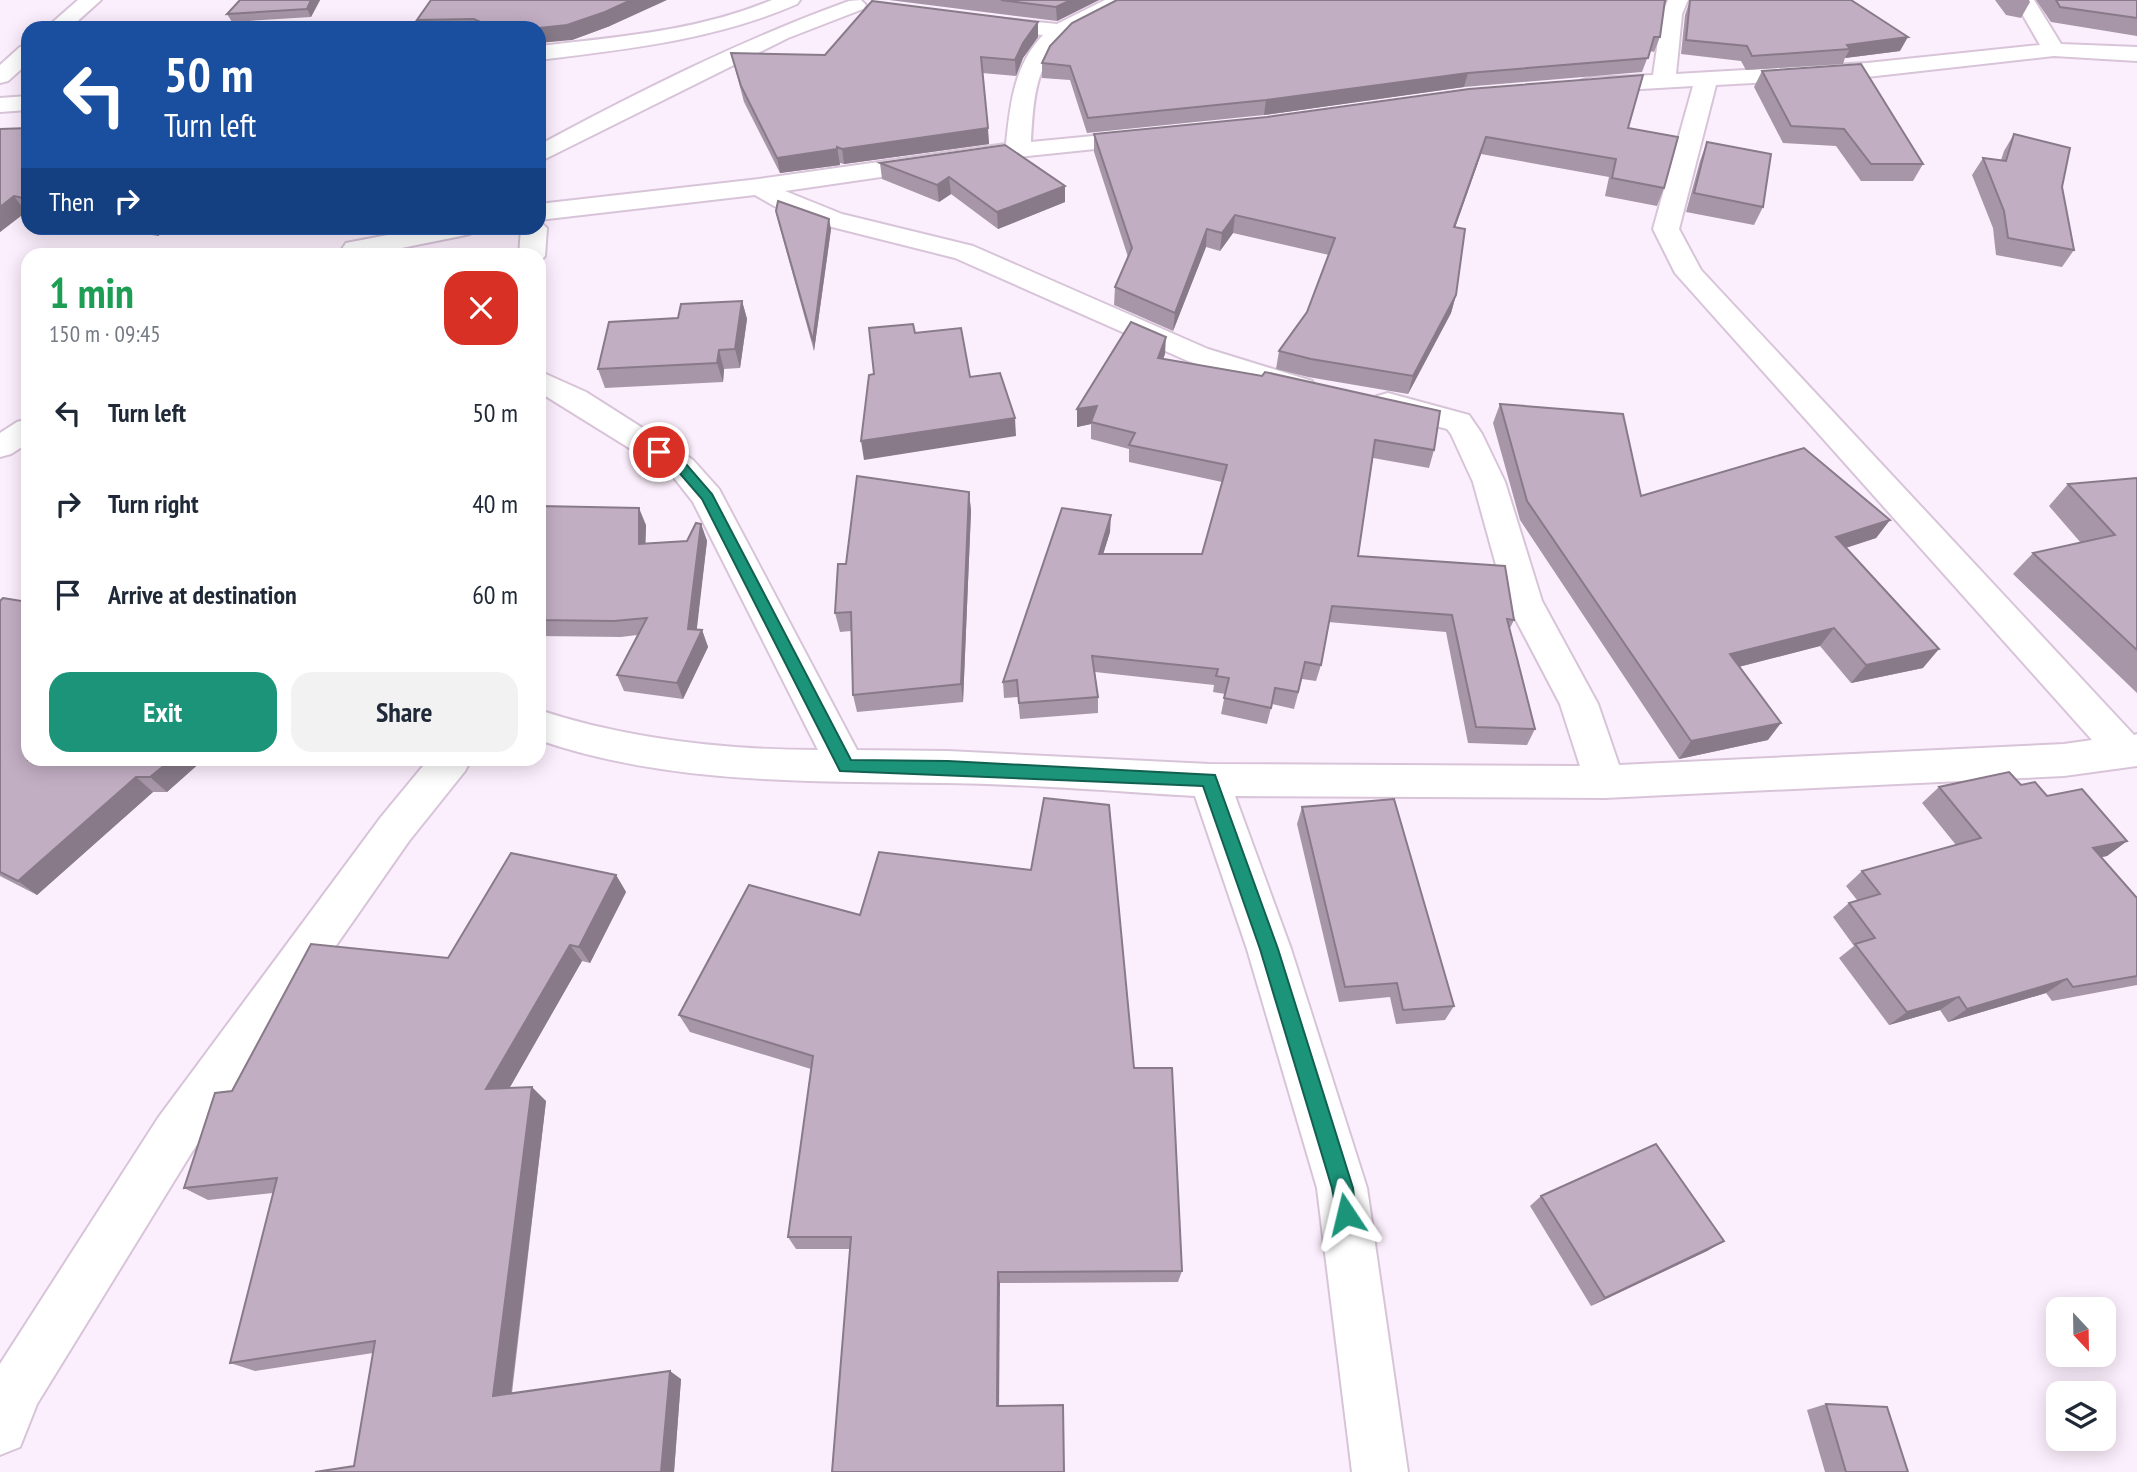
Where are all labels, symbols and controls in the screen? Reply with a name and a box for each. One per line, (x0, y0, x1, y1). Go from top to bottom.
text: 50 m (164, 42, 253, 106)
icon: left (49, 49, 140, 140)
text: Turn left (164, 104, 256, 146)
icon: right (108, 182, 146, 220)
text: Then (49, 185, 94, 218)
text: 1 min (49, 265, 134, 320)
button: close (444, 271, 518, 345)
text: 150 m · 09:45 (49, 319, 161, 348)
icon: left (49, 394, 87, 432)
text: Turn left (108, 396, 186, 429)
text: 50 m (472, 396, 518, 429)
pin (629, 422, 689, 482)
icon: arrive (640, 433, 678, 471)
icon: right (49, 485, 87, 523)
text: Turn right (108, 487, 199, 520)
text: 40 m (472, 487, 518, 520)
icon: arrive (49, 576, 87, 614)
text: Arrive at destination (108, 578, 297, 611)
text: 60 m (472, 578, 518, 611)
button: Exit (49, 672, 277, 752)
button: Share (291, 672, 518, 752)
position arrow (1309, 1177, 1383, 1251)
north arrow (2046, 1297, 2116, 1367)
map controls (2046, 1297, 2116, 1451)
button: layers (2046, 1381, 2116, 1451)

